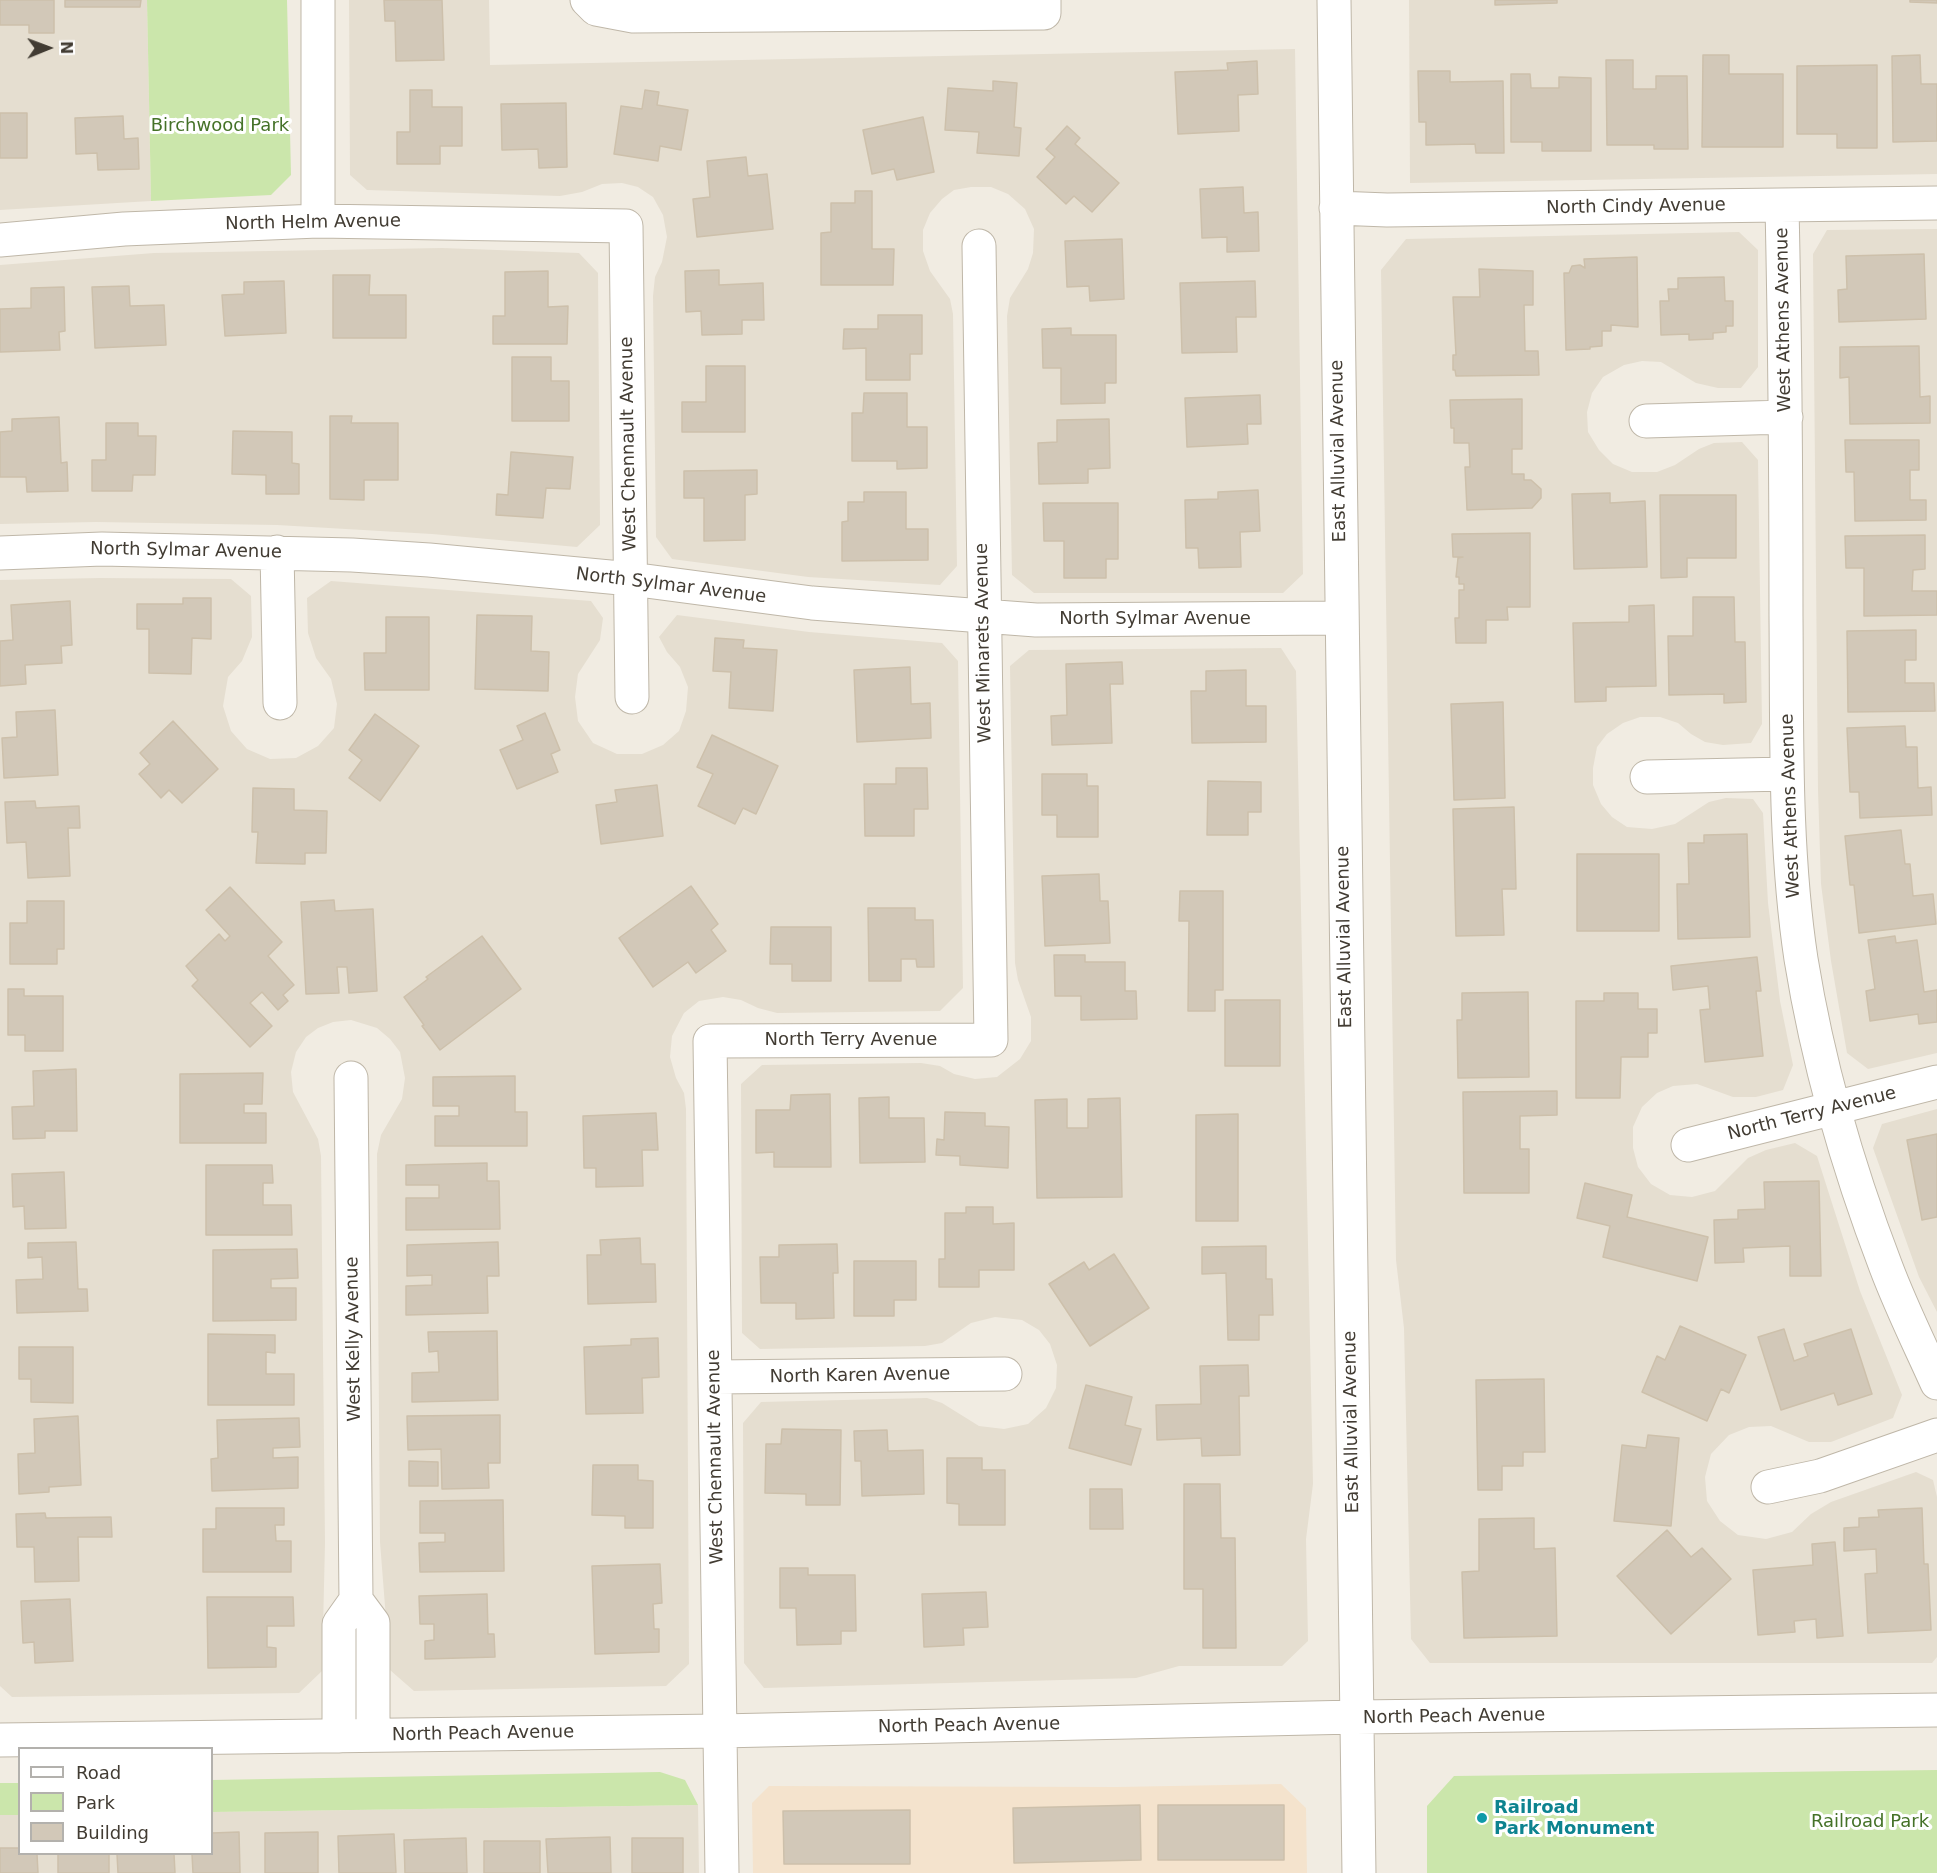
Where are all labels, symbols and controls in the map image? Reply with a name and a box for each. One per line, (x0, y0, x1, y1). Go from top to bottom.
north arrow (18, 18, 78, 78)
text: N (57, 41, 76, 55)
park label: Birchwood Park (151, 115, 289, 137)
street label: North Cindy Avenue (1546, 195, 1726, 219)
street label: North Helm Avenue (225, 211, 401, 235)
street label: West Athens Avenue (1772, 227, 1796, 413)
street label: West Chennault Avenue (616, 336, 642, 552)
street label: East Alluvial Avenue (1327, 360, 1351, 542)
street label: North Sylmar Avenue (90, 539, 282, 563)
street label: West Minarets Avenue (971, 543, 997, 743)
street label: North Sylmar Avenue (575, 564, 767, 608)
street label: North Sylmar Avenue (1059, 608, 1251, 630)
street label: West Athens Avenue (1777, 713, 1805, 899)
street label: East Alluvial Avenue (1333, 846, 1357, 1028)
street label: North Terry Avenue (765, 1029, 937, 1051)
street label: North Terry Avenue (1726, 1083, 1898, 1145)
street label: West Kelly Avenue (342, 1256, 366, 1422)
street label: East Alluvial Avenue (1340, 1331, 1364, 1513)
street label: West Chennault Avenue (703, 1349, 729, 1565)
street label: North Karen Avenue (769, 1364, 951, 1388)
street label: North Peach Avenue (1363, 1705, 1545, 1729)
street label: North Peach Avenue (878, 1714, 1060, 1738)
street label: North Peach Avenue (392, 1722, 574, 1746)
legend (18, 1747, 213, 1855)
text: Road (76, 1762, 121, 1783)
text: Park (76, 1792, 115, 1813)
place label: Railroad Park Monument (1494, 1797, 1654, 1840)
marker: Railroad Park Monument (1475, 1811, 1489, 1825)
park label: Railroad Park (1811, 1811, 1929, 1833)
text: Building (76, 1822, 149, 1843)

